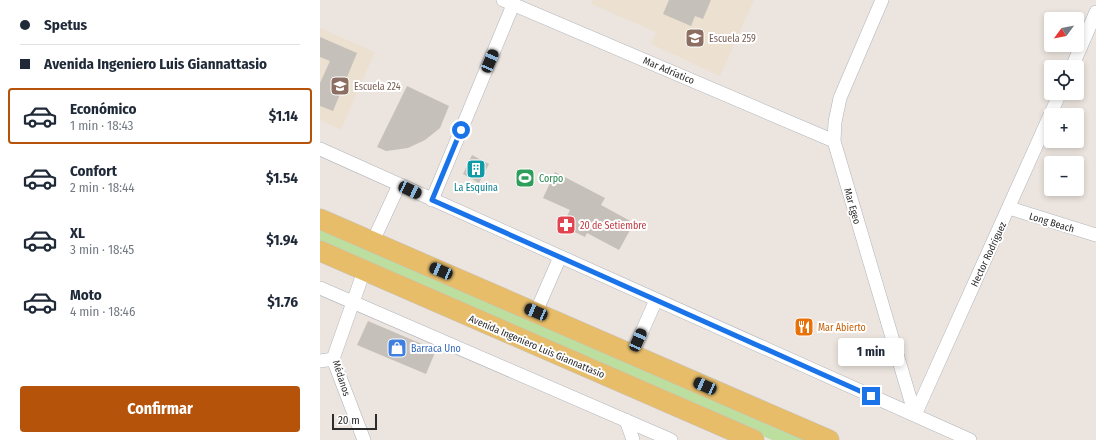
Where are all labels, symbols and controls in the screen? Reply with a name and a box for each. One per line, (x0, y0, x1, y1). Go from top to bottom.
north arrow (1044, 12, 1084, 52)
map controls (1044, 12, 1084, 196)
text: Spetus (44, 16, 87, 34)
school or university icon: Escuela 259 (684, 27, 706, 49)
place label: Escuela 259 (709, 33, 756, 45)
car (480, 48, 500, 74)
street label: Mar Adríatico (641, 54, 696, 87)
text: Avenida Ingeniero Luis Giannattasio (44, 55, 267, 73)
button: locate (1044, 60, 1084, 100)
school or university icon: Escuela 224 (329, 75, 351, 97)
place label: Escuela 224 (354, 81, 401, 93)
icon: car (22, 98, 58, 134)
text: Económico (70, 100, 137, 118)
text: $1.14 (269, 107, 298, 125)
button: + (1044, 108, 1084, 148)
text: 1 min · 18:43 (70, 118, 133, 133)
route start (452, 121, 470, 139)
button: − (1044, 156, 1084, 196)
building icon: La Esquina (465, 158, 487, 180)
icon: car (22, 160, 58, 196)
text: Confort (70, 162, 117, 180)
sports icon: Corpo (514, 167, 536, 189)
text: $1.54 (266, 169, 298, 187)
place label: Corpo (539, 173, 563, 185)
car (397, 179, 423, 201)
text: 2 min · 18:44 (70, 180, 135, 195)
place label: La Esquina (454, 182, 498, 194)
street label: Mar Egeo (841, 187, 863, 226)
street label: Long Beach (1028, 210, 1076, 236)
pharmacy icon: 20 de Setiembre (555, 214, 577, 236)
place label: 20 de Setiembre (580, 220, 646, 232)
street label: Hector Rodriguez (969, 220, 1009, 289)
icon: car (22, 222, 58, 258)
text: XL (70, 224, 85, 242)
text: $1.94 (266, 231, 298, 249)
text: 3 min · 18:45 (70, 242, 134, 257)
car (428, 261, 454, 281)
icon: car (22, 284, 58, 320)
text: Moto (70, 286, 102, 304)
text: $1.76 (267, 293, 298, 311)
car (523, 302, 549, 322)
text: 4 min · 18:46 (70, 304, 135, 319)
street label: Avenida Ingeniero Luis Giannattasio (467, 313, 606, 381)
restaurant icon: Mar Abierto (793, 316, 815, 338)
place label: Mar Abierto (818, 322, 866, 334)
car (628, 327, 648, 353)
shop icon: Barraca Uno (386, 337, 408, 359)
callout: 1 min (838, 338, 904, 366)
place label: Barraca Uno (411, 343, 461, 355)
text: 1 min (857, 344, 885, 359)
street label: Médanos (330, 359, 352, 398)
car (692, 376, 718, 396)
button: Confirmar (20, 386, 300, 432)
route end (862, 387, 880, 405)
scale bar (332, 412, 377, 431)
text: 20 m (338, 414, 360, 427)

